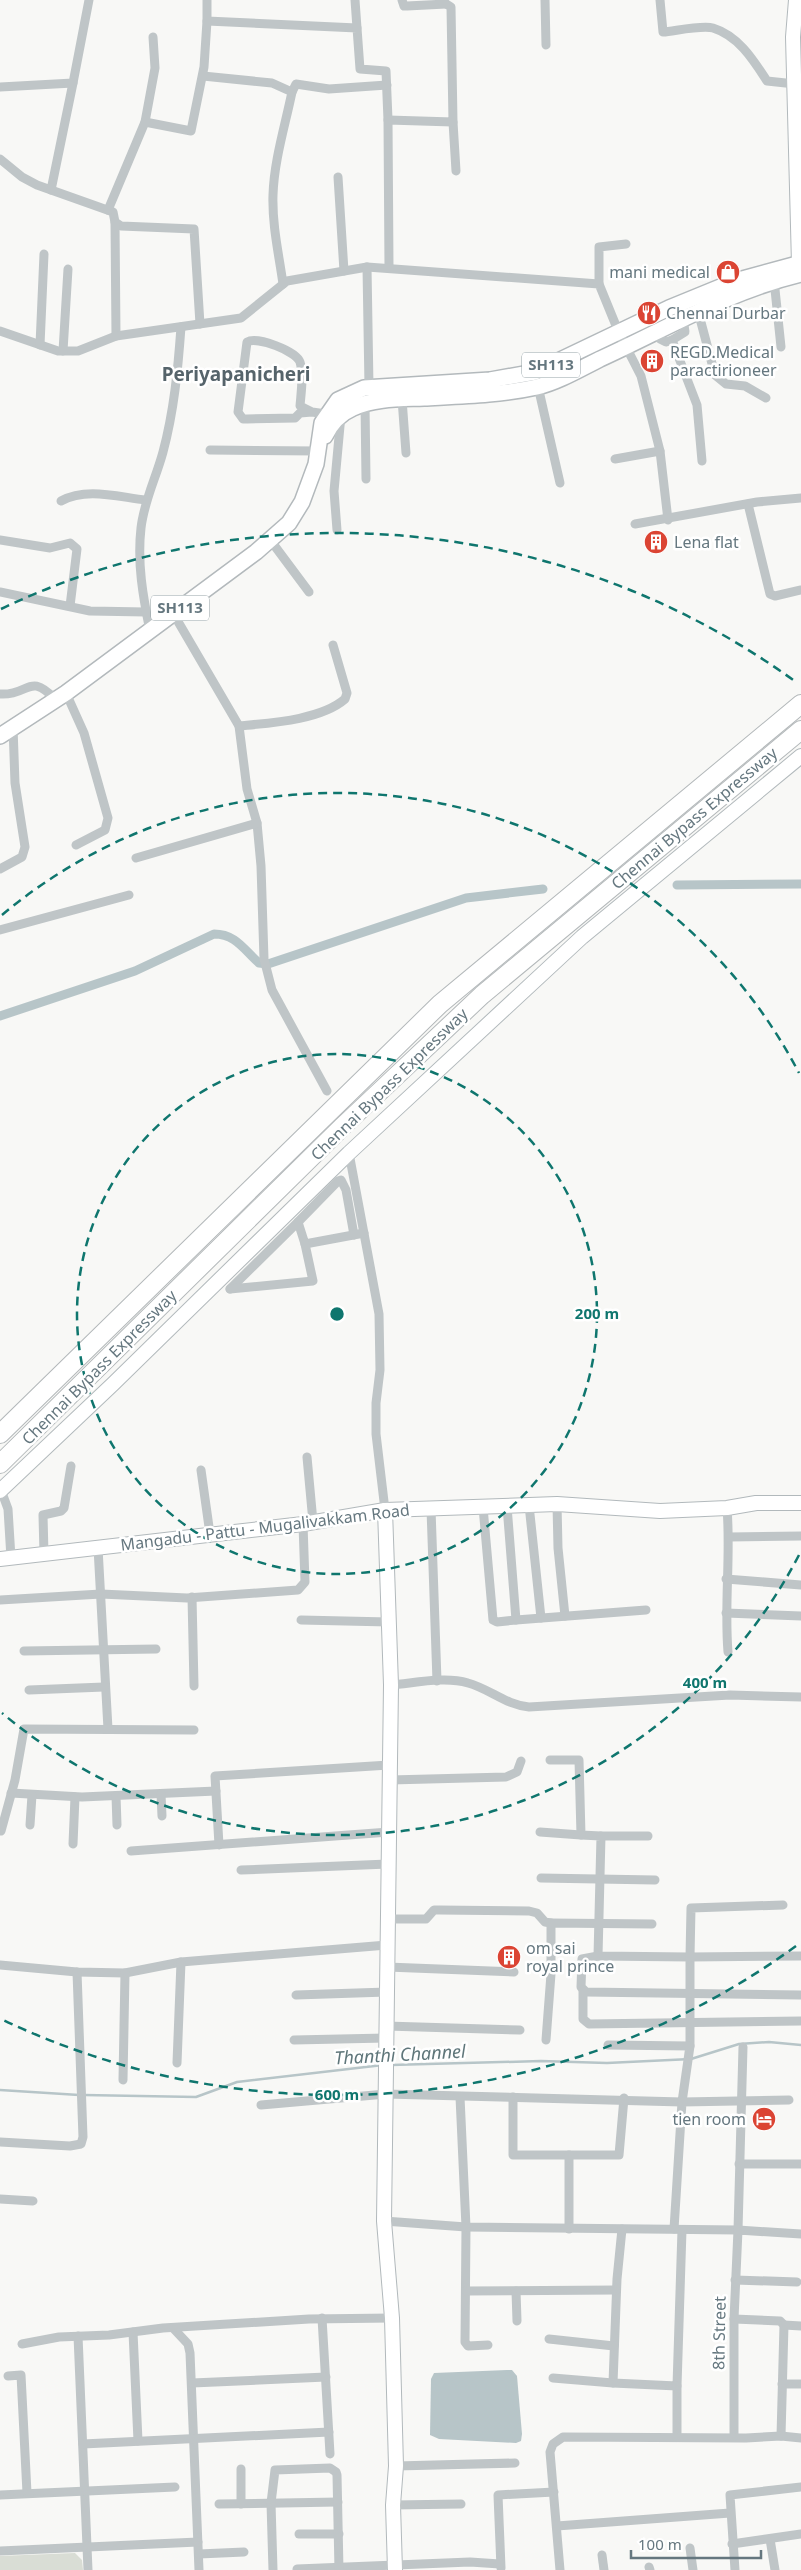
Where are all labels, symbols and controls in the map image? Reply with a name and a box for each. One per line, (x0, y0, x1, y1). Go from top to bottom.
shop icon: mani medical (715, 259, 741, 285)
place label: mani medical (609, 261, 710, 283)
restaurant icon: Chennai Durbar (636, 300, 662, 326)
place label: Chennai Durbar (666, 302, 786, 324)
place label: REGD.Medical paractirioneer (670, 341, 777, 381)
building icon: REGD.Medical paractirioneer (639, 348, 665, 374)
road number: SH113 (522, 352, 580, 378)
district label: Periyapanicheri (162, 361, 310, 387)
building icon: Lena flat (643, 529, 669, 555)
place label: Lena flat (674, 531, 739, 553)
road number: SH113 (151, 596, 209, 620)
street label: Chennai Bypass Expressway (606, 741, 782, 894)
street label: Chennai Bypass Expressway (306, 1002, 473, 1165)
street label: Chennai Bypass Expressway (17, 1284, 182, 1449)
text: 200 m (575, 1303, 619, 1323)
centre of rings (328, 1305, 346, 1323)
street label: Mangadu - Pattu - Mugalivakkam Road (119, 1498, 411, 1556)
text: 400 m (683, 1672, 727, 1692)
place label: om sai royal prince (526, 1937, 614, 1977)
building icon: om sai royal prince (496, 1944, 522, 1970)
water label: Thanthi Channel (334, 2039, 467, 2069)
text: 600 m (315, 2084, 359, 2104)
hotel icon: tien room (751, 2106, 777, 2132)
place label: tien room (672, 2108, 746, 2130)
street label: 8th Street (707, 2296, 731, 2370)
scale bar (631, 2528, 761, 2560)
text: 100 m (638, 2534, 682, 2554)

